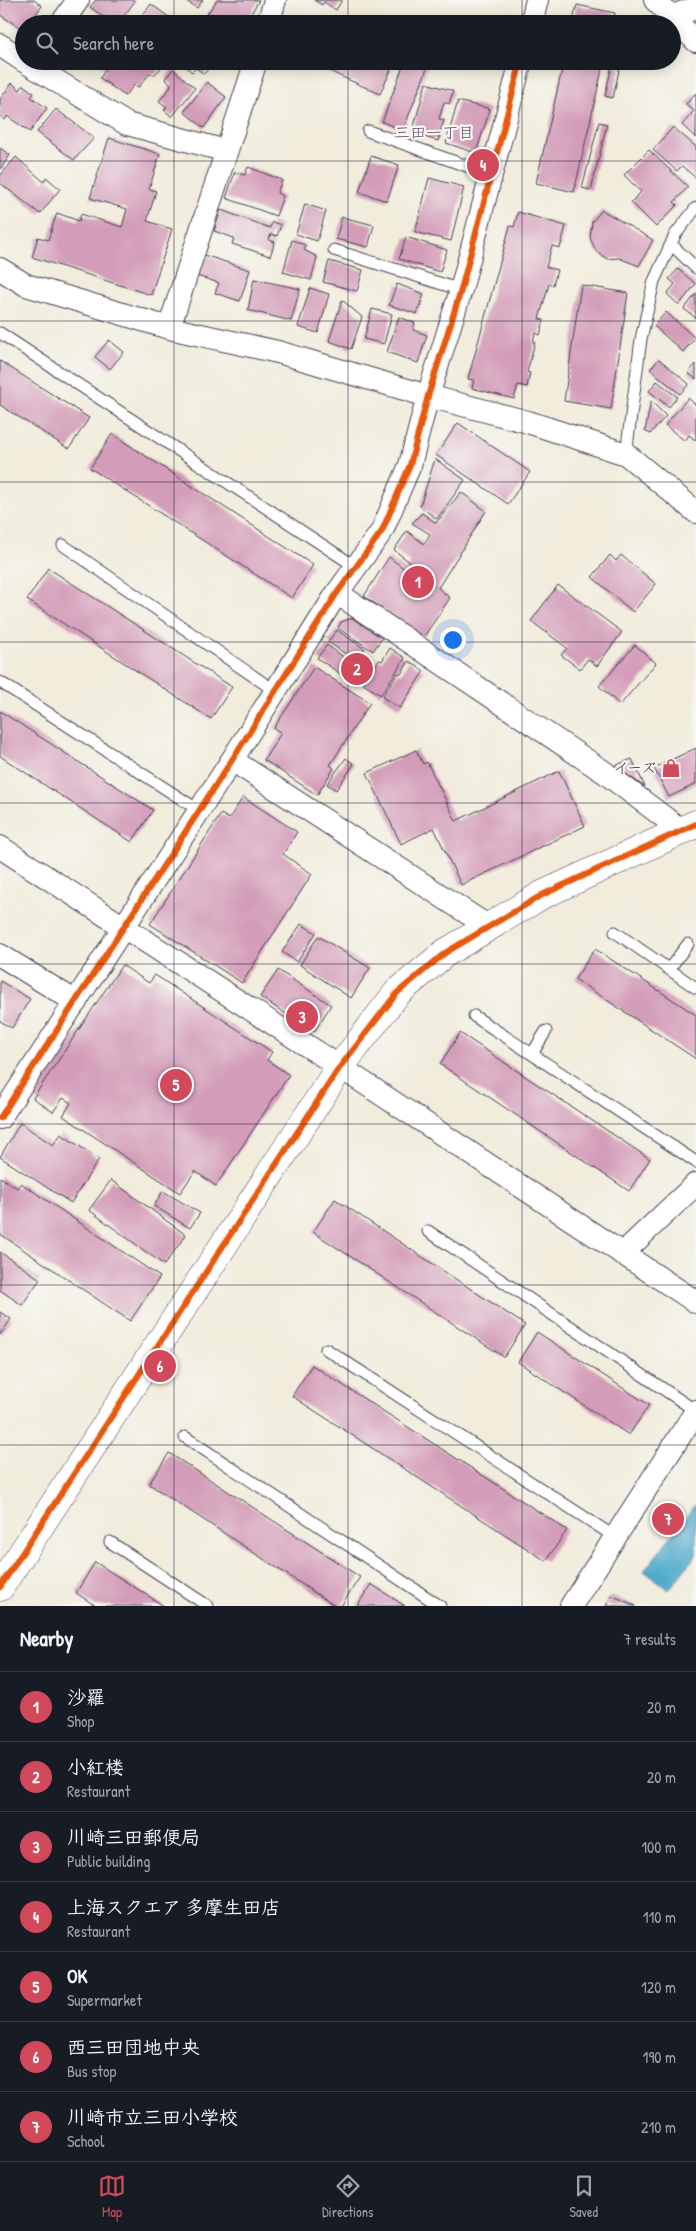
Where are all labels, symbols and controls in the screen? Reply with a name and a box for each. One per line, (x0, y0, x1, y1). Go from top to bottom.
search box (15, 15, 681, 70)
icon: search (33, 29, 61, 57)
text: Search here (73, 30, 154, 56)
district label: 三田一丁目 (394, 121, 474, 143)
pin: 4 (467, 146, 499, 184)
pin: 1 (402, 563, 434, 601)
your location (440, 627, 466, 653)
pin: 2 (341, 650, 373, 688)
place label: イーズ (613, 757, 656, 778)
shop icon: イーズ (660, 757, 682, 779)
pin: 3 (286, 998, 318, 1036)
pin: 5 (160, 1066, 192, 1104)
pin: 6 (144, 1347, 176, 1385)
pin: 7 (652, 1500, 684, 1538)
text: Nearby (20, 1624, 73, 1653)
text: 7 results (623, 1628, 676, 1650)
text: 沙羅 (67, 1684, 105, 1710)
text: 1 (33, 1696, 39, 1718)
text: 20 m (647, 1696, 676, 1718)
text: Shop (67, 1710, 94, 1732)
text: 小紅楼 (67, 1754, 124, 1780)
text: 2 (32, 1766, 40, 1788)
text: 20 m (647, 1766, 676, 1788)
text: Restaurant (67, 1780, 130, 1802)
text: 川崎三田郵便局 (67, 1824, 200, 1850)
text: 3 (32, 1836, 40, 1858)
text: 100 m (641, 1836, 676, 1858)
text: Public building (67, 1850, 150, 1872)
text: 上海スクエア 多摩生田店 (67, 1894, 280, 1920)
text: 4 (33, 1906, 39, 1928)
text: 110 m (643, 1906, 676, 1928)
text: Restaurant (67, 1920, 130, 1942)
text: OK (67, 1963, 88, 1989)
text: 5 (33, 1976, 39, 1998)
text: 120 m (641, 1976, 676, 1998)
text: Supermarket (67, 1989, 142, 2011)
text: 西三田団地中央 (67, 2034, 200, 2060)
text: 6 (33, 2046, 39, 2068)
text: 190 m (643, 2046, 676, 2068)
text: Bus stop (67, 2060, 116, 2082)
text: 川崎市立三田小学校 (67, 2104, 238, 2130)
text: 7 (32, 2116, 40, 2138)
text: 210 m (641, 2116, 676, 2138)
text: School (67, 2130, 104, 2152)
tab: Map (98, 2172, 126, 2221)
tab: Directions (322, 2172, 373, 2221)
tab: Saved (569, 2172, 598, 2221)

